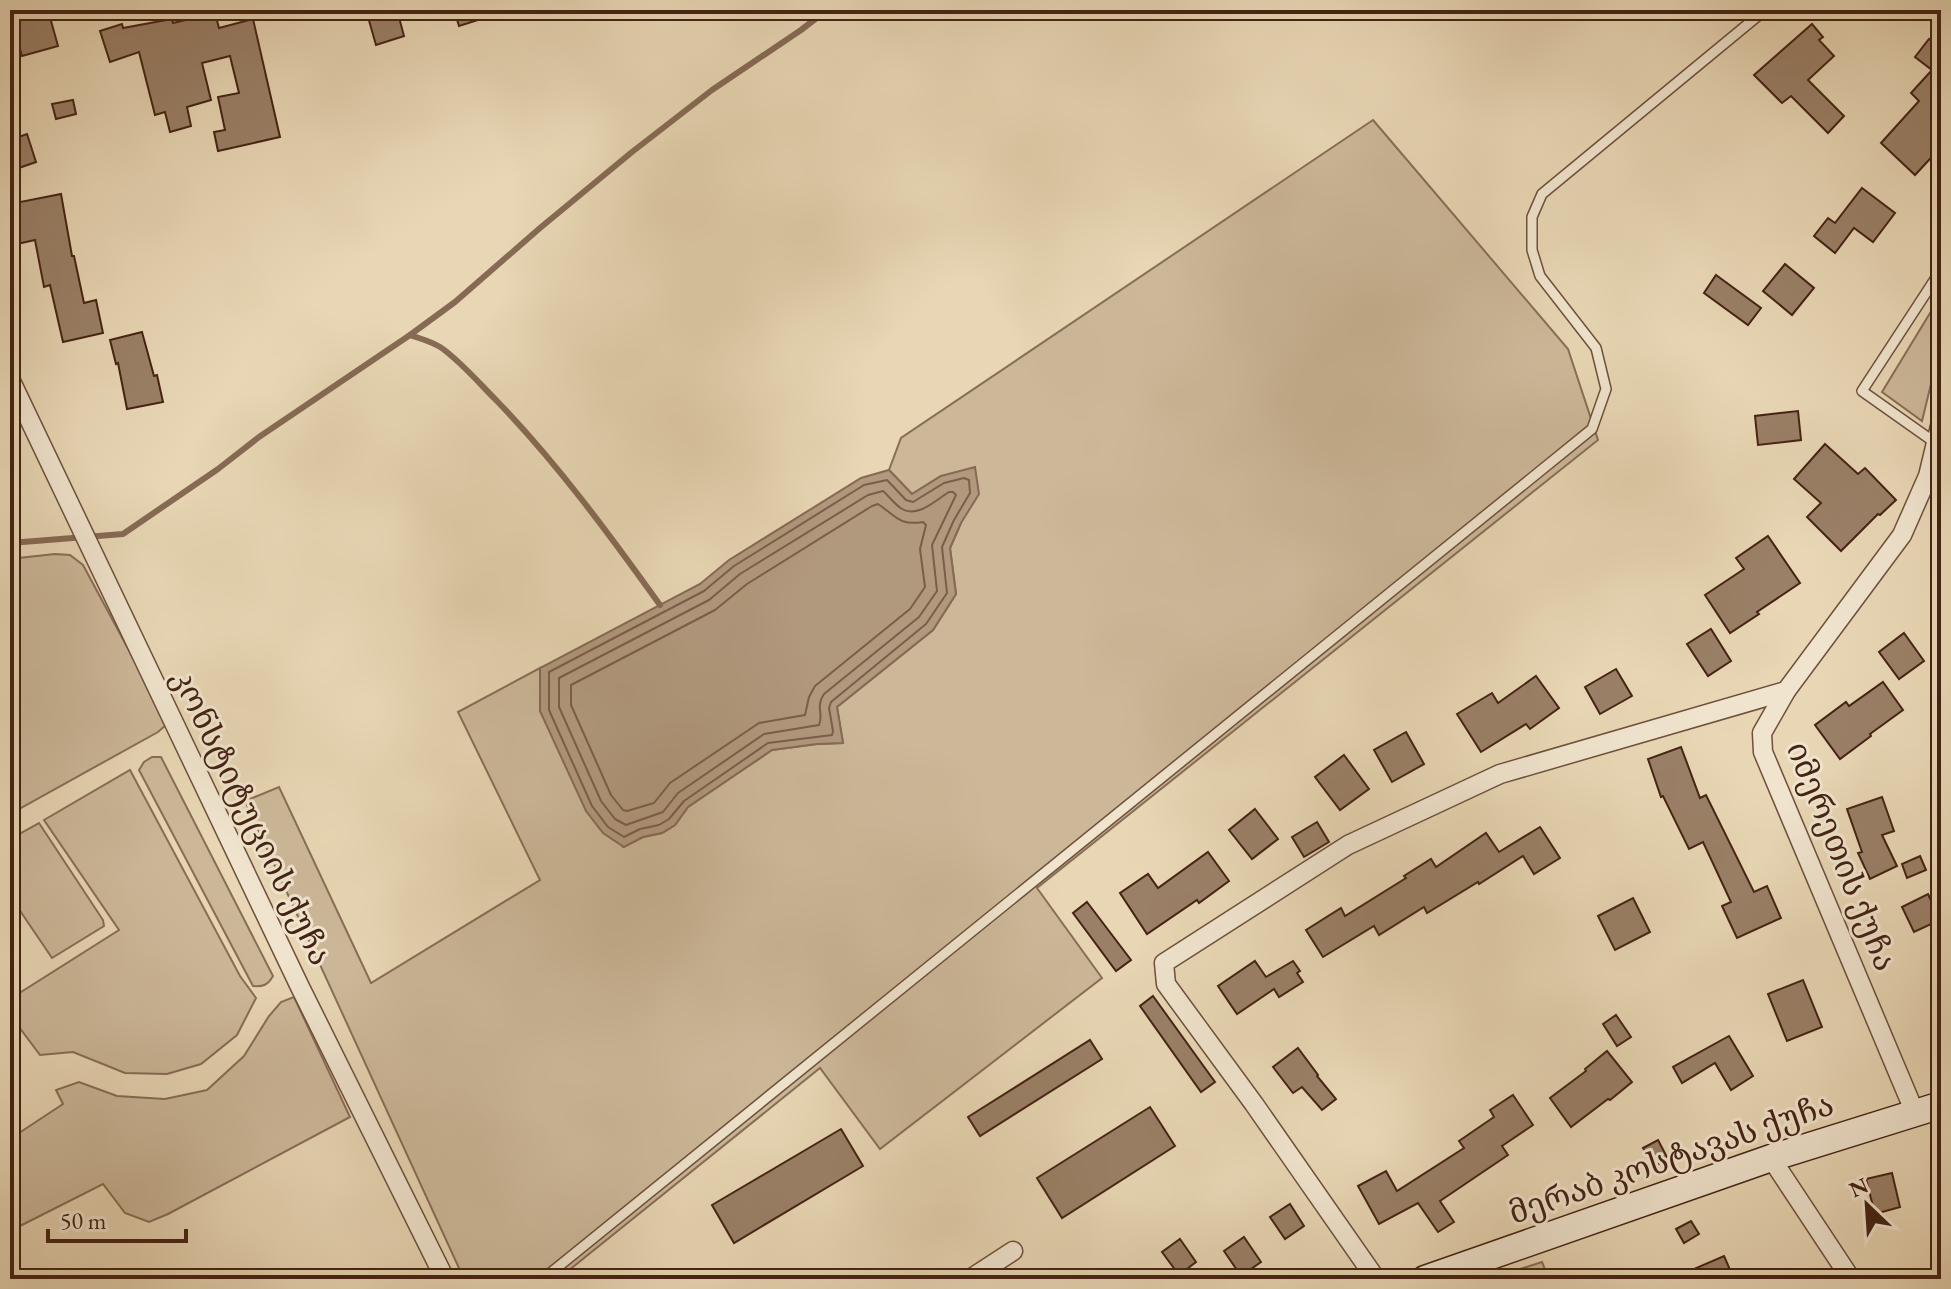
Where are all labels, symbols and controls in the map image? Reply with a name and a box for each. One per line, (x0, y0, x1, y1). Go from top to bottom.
street label: კონსტიტუციის ქუჩა (162, 662, 342, 972)
street label: იმერეთის ქუჩა (1777, 735, 1907, 977)
street label: მერაბ კოსტავას ქუჩა (1503, 1083, 1839, 1233)
north arrow (1827, 1165, 1907, 1245)
text: N (1845, 1170, 1873, 1204)
scale bar (48, 1193, 186, 1243)
text: 50 m (60, 1205, 107, 1236)

